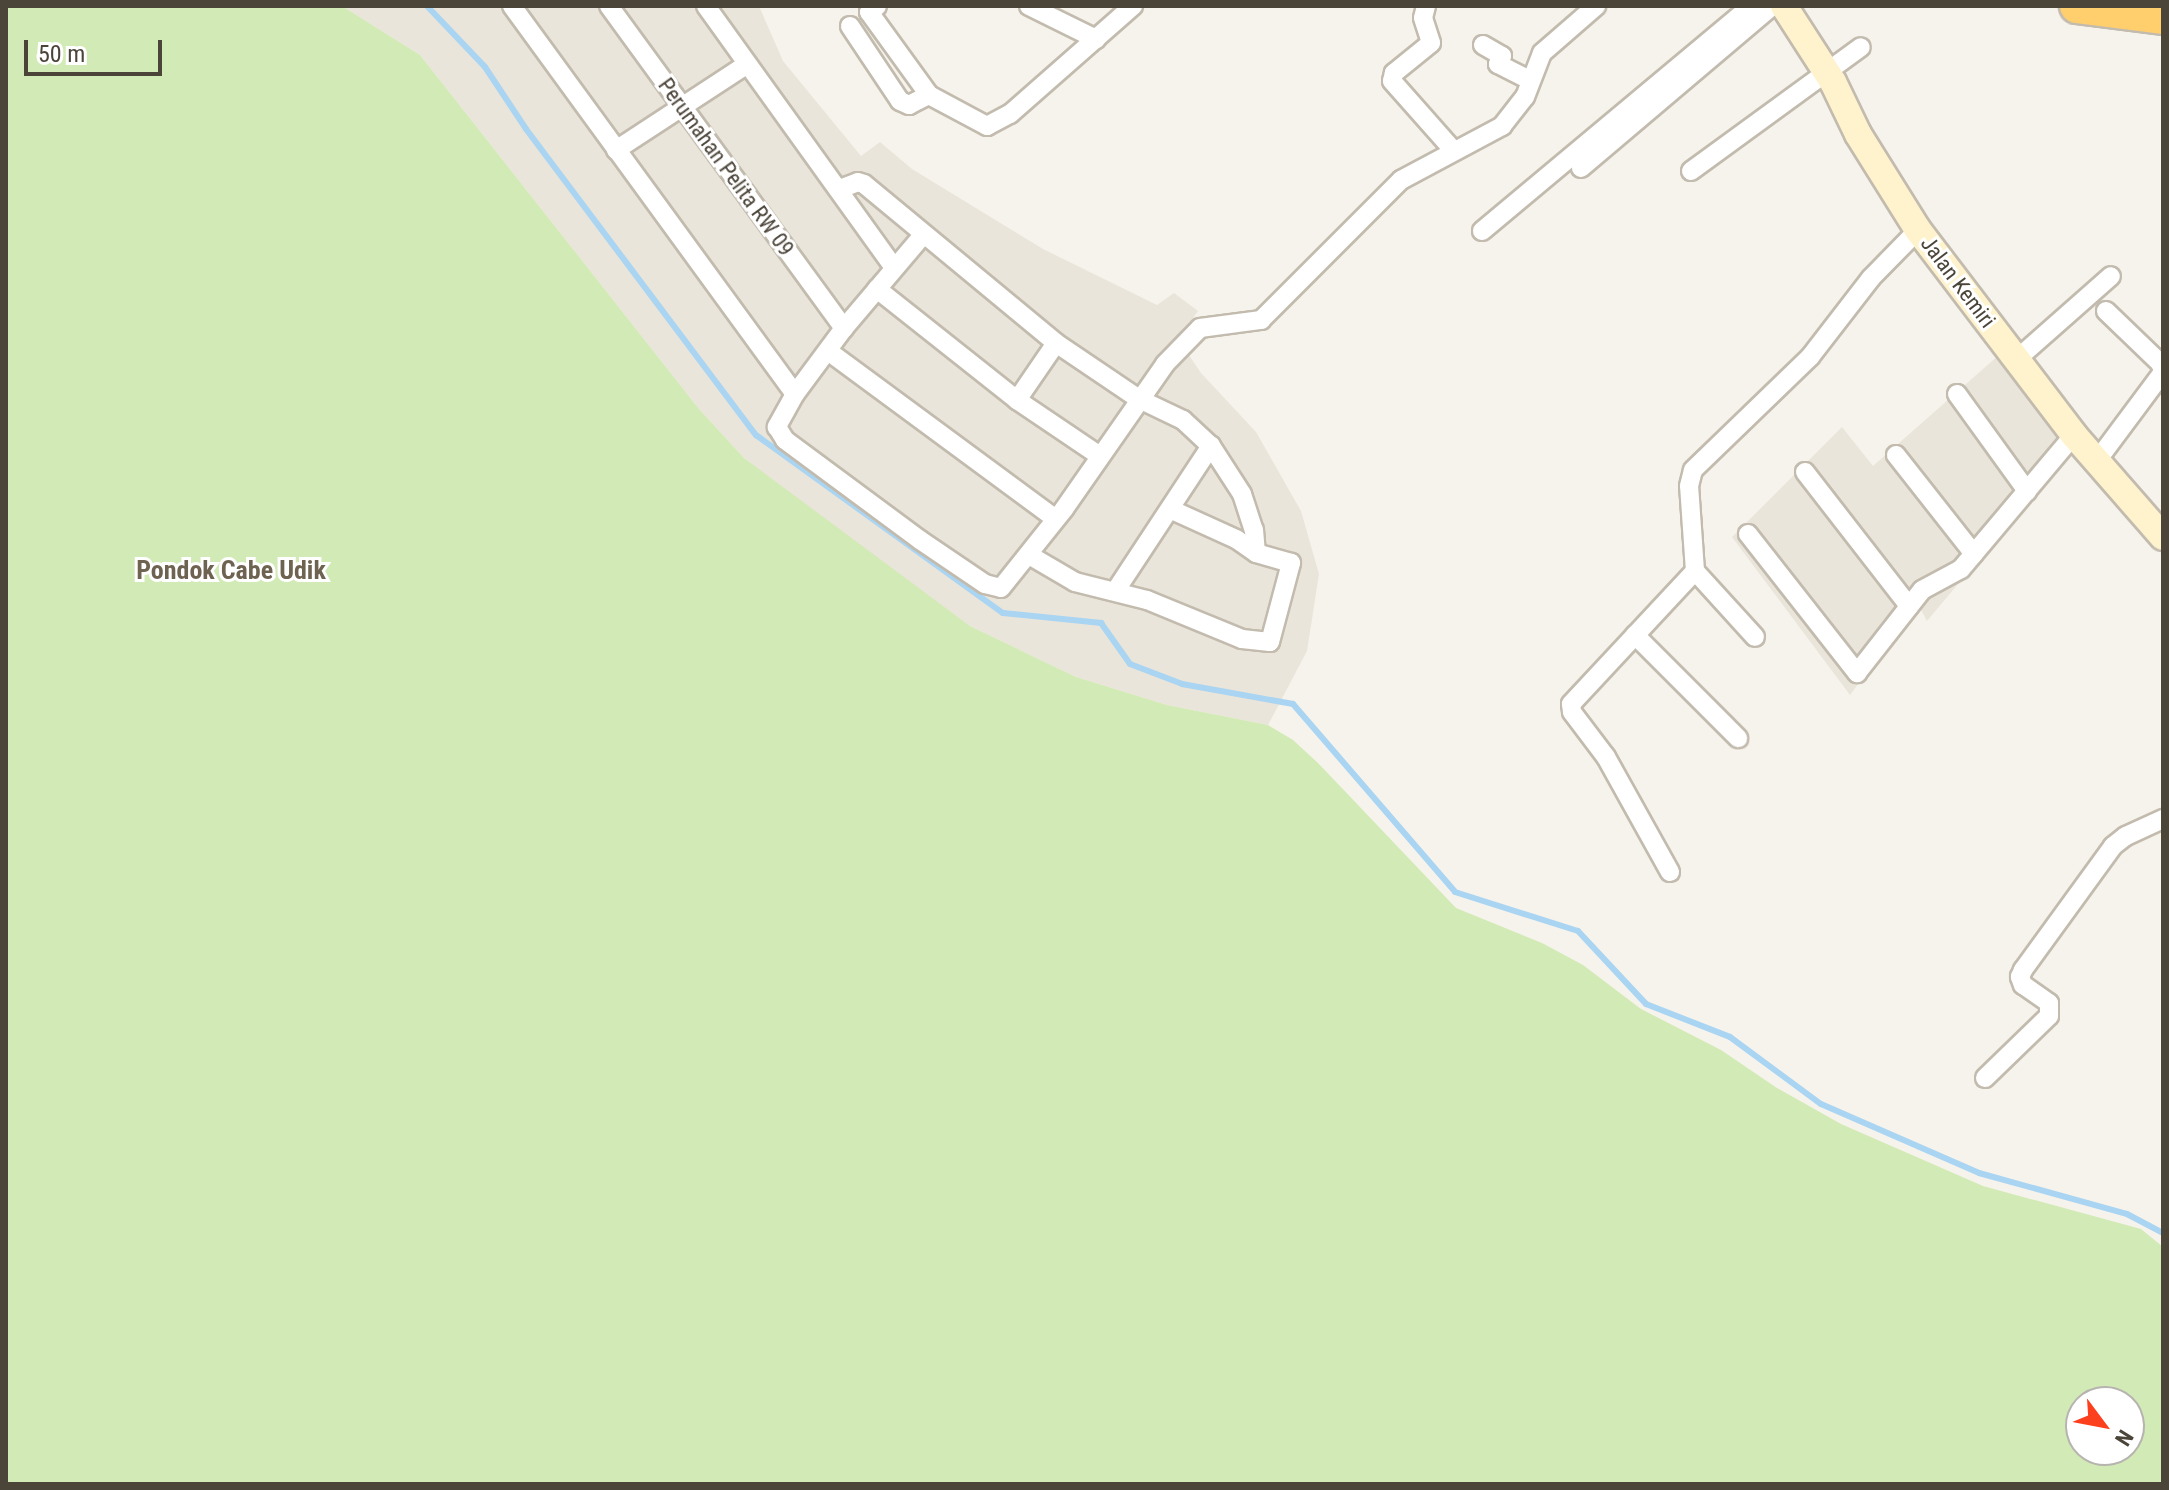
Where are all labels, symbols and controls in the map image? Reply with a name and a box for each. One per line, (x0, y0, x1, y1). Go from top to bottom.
scale bar (28, 24, 166, 74)
text: 50 m (38, 40, 85, 68)
street label: Perumahan Pelita RW 09 (653, 73, 799, 261)
street label: Jalan Kemiri (1915, 231, 2001, 333)
district label: Pondok Cabe Udik (136, 555, 326, 587)
north arrow (2065, 1386, 2145, 1466)
text: N (2110, 1426, 2138, 1450)

